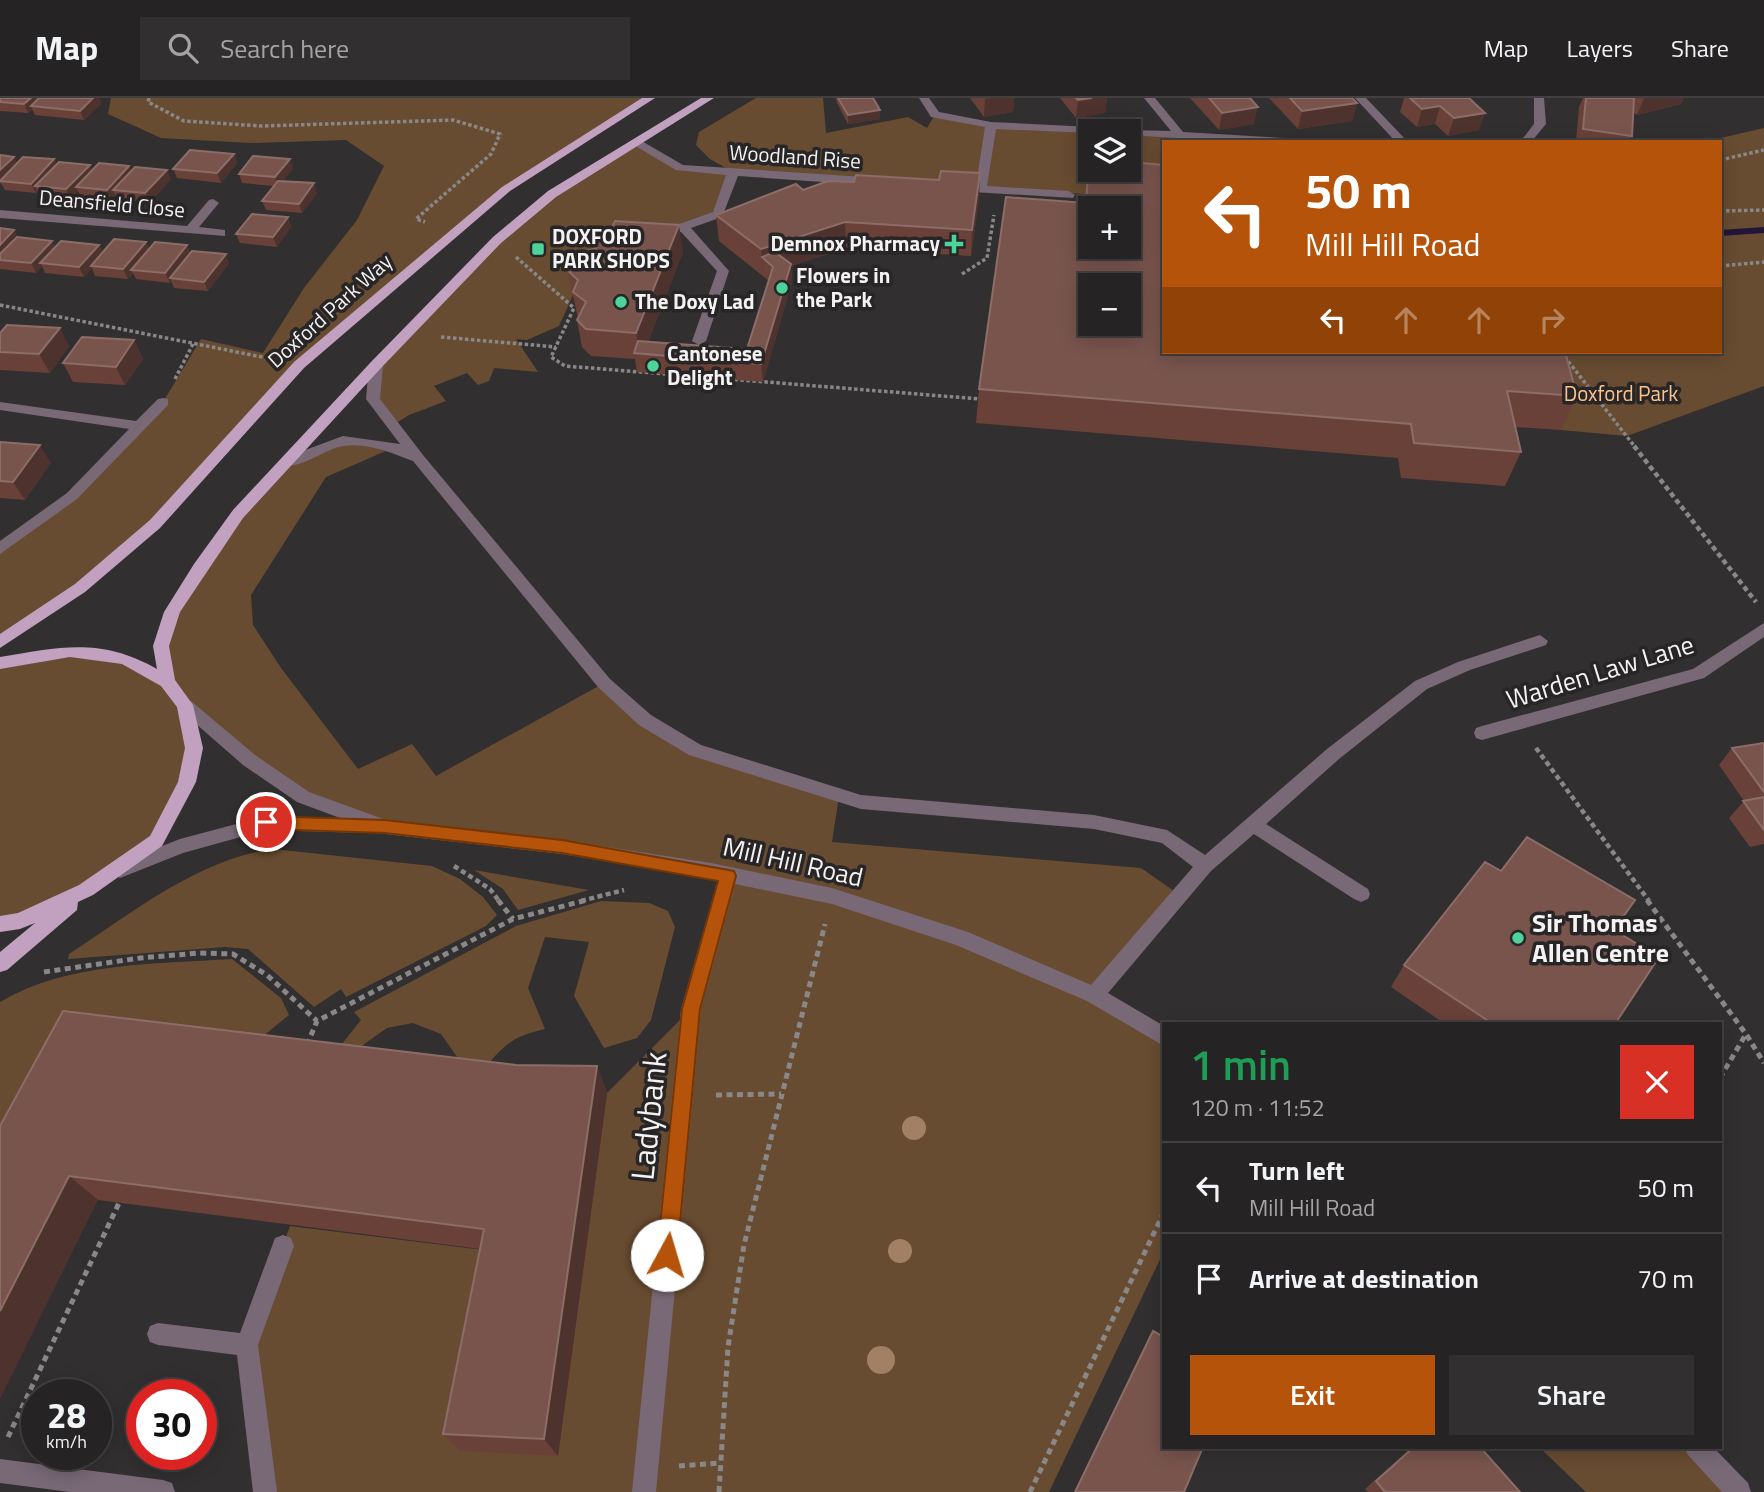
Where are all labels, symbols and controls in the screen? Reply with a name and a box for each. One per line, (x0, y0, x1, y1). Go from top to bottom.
search box (140, 17, 630, 80)
text: Map (35, 23, 98, 73)
icon: search (164, 29, 202, 67)
text: Search here (220, 29, 349, 68)
text: Map (1484, 30, 1529, 66)
text: Layers (1567, 30, 1633, 66)
text: Share (1671, 30, 1729, 66)
map controls (1078, 119, 1141, 336)
button: layers (1078, 119, 1141, 182)
street label: Woodland Rise (728, 135, 862, 177)
text: 50 m (1305, 152, 1412, 227)
icon: left (1190, 168, 1281, 259)
street label: Deansfield Close (38, 181, 186, 225)
button: + (1078, 196, 1141, 259)
place label: DOXFORD PARK SHOPS (552, 220, 670, 276)
text: Mill Hill Road (1305, 220, 1480, 268)
place label: Demnox Pharmacy (770, 227, 940, 259)
marker: Demnox Pharmacy (946, 236, 962, 252)
marker: DOXFORD PARK SHOPS (530, 241, 546, 257)
street label: Doxford Park Way (260, 245, 399, 375)
place label: Flowers in the Park (796, 259, 890, 315)
button: − (1078, 273, 1141, 336)
marker: Flowers in the Park (774, 280, 790, 296)
place label: The Doxy Lad (635, 285, 755, 317)
marker: The Doxy Lad (613, 294, 629, 310)
icon: left (1314, 301, 1352, 339)
icon: ahead (1387, 301, 1425, 339)
icon: ahead (1460, 301, 1498, 339)
icon: right (1533, 301, 1571, 339)
place label: Cantonese Delight (667, 337, 763, 393)
marker: Cantonese Delight (645, 358, 661, 374)
park label: Doxford Park (1564, 377, 1678, 409)
street label: Warden Law Lane (1501, 624, 1699, 719)
pin (236, 792, 296, 852)
icon: arrive (247, 803, 285, 841)
street label: Mill Hill Road (719, 826, 867, 897)
place label: Sir Thomas Allen Centre (1532, 903, 1669, 972)
marker: Sir Thomas Allen Centre (1510, 930, 1526, 946)
text: 1 min (1190, 1032, 1291, 1096)
button: close (1620, 1045, 1694, 1119)
street label: Ladybank (617, 1049, 679, 1183)
text: 120 m · 11:52 (1190, 1090, 1325, 1125)
text: Turn left (1249, 1151, 1344, 1190)
text: 50 m (1637, 1168, 1694, 1207)
icon: left (1190, 1169, 1228, 1207)
text: Mill Hill Road (1249, 1190, 1375, 1225)
position arrow (630, 1218, 704, 1292)
text: Arrive at destination (1249, 1259, 1479, 1298)
text: 70 m (1637, 1259, 1694, 1298)
icon: arrive (1190, 1260, 1228, 1298)
button: Exit (1190, 1355, 1435, 1435)
button: Share (1449, 1355, 1694, 1435)
speed limit sign: 30 (126, 1379, 217, 1470)
text: 28 (47, 1388, 86, 1442)
text: km/h (46, 1428, 87, 1455)

